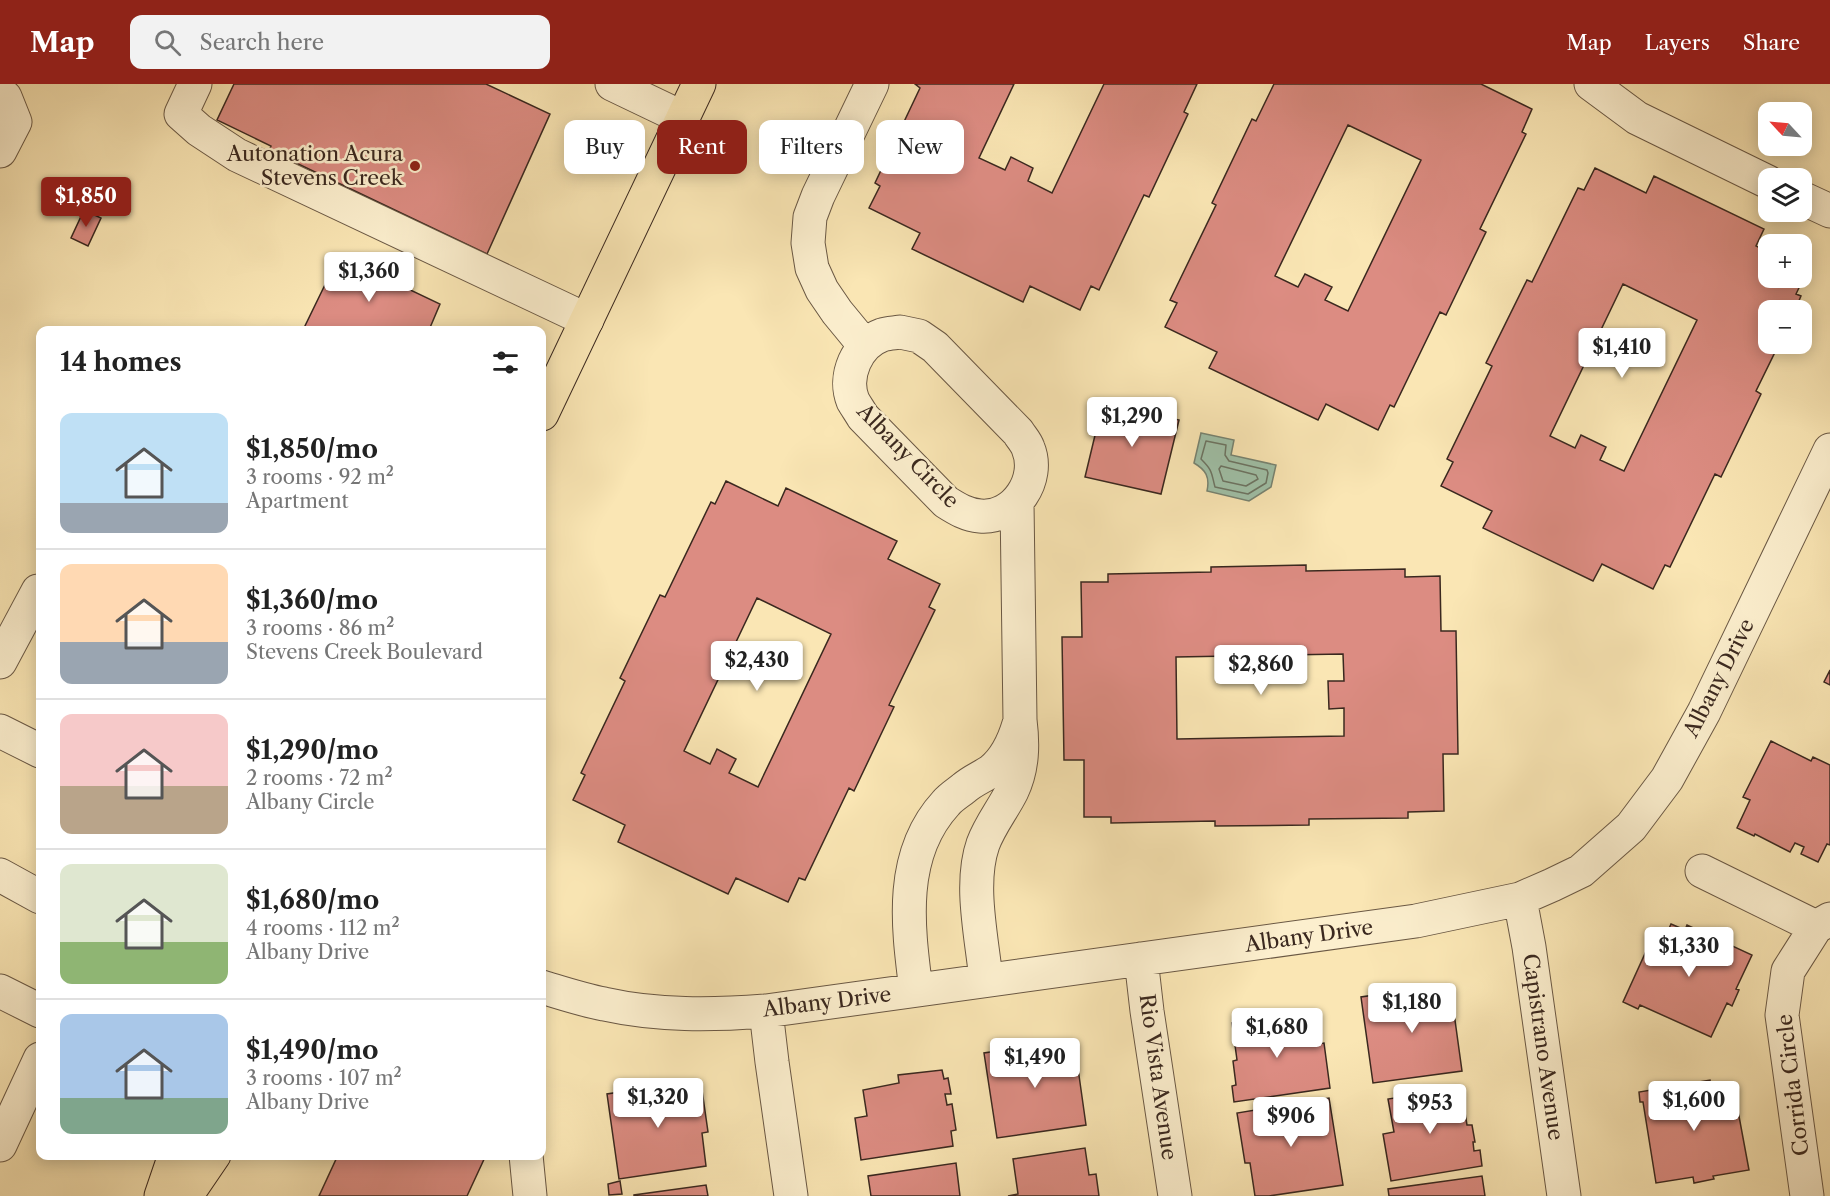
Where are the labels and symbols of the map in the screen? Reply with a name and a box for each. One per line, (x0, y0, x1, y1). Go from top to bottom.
north arrow (1758, 102, 1812, 156)
place label: Autonation Acura Stevens Creek (226, 141, 404, 190)
marker: Autonation Acura Stevens Creek (408, 159, 422, 173)
pin: $1,850 (37, 177, 135, 228)
pin: $1,360 (320, 252, 418, 303)
pin: $1,410 (1573, 328, 1671, 379)
pin: $1,290 (1083, 397, 1181, 448)
street label: Albany Circle (852, 398, 964, 513)
street label: Albany Drive (1678, 614, 1759, 742)
pin: $2,430 (708, 641, 806, 692)
pin: $2,860 (1212, 645, 1310, 696)
street label: Albany Drive (1242, 914, 1375, 957)
pin: $1,330 (1640, 927, 1738, 978)
street label: Capistrano Avenue (1518, 952, 1569, 1142)
street label: Albany Drive (760, 981, 893, 1022)
pin: $1,180 (1363, 983, 1461, 1034)
street label: Rio Vista Avenue (1134, 992, 1183, 1162)
pin: $1,680 (1228, 1008, 1326, 1059)
street label: Corrida Circle (1771, 1013, 1814, 1157)
pin: $1,490 (986, 1038, 1084, 1089)
pin: $1,320 (609, 1078, 707, 1129)
pin: $1,600 (1645, 1081, 1743, 1132)
pin: $953 (1394, 1084, 1466, 1135)
pin: $906 (1255, 1097, 1327, 1148)

